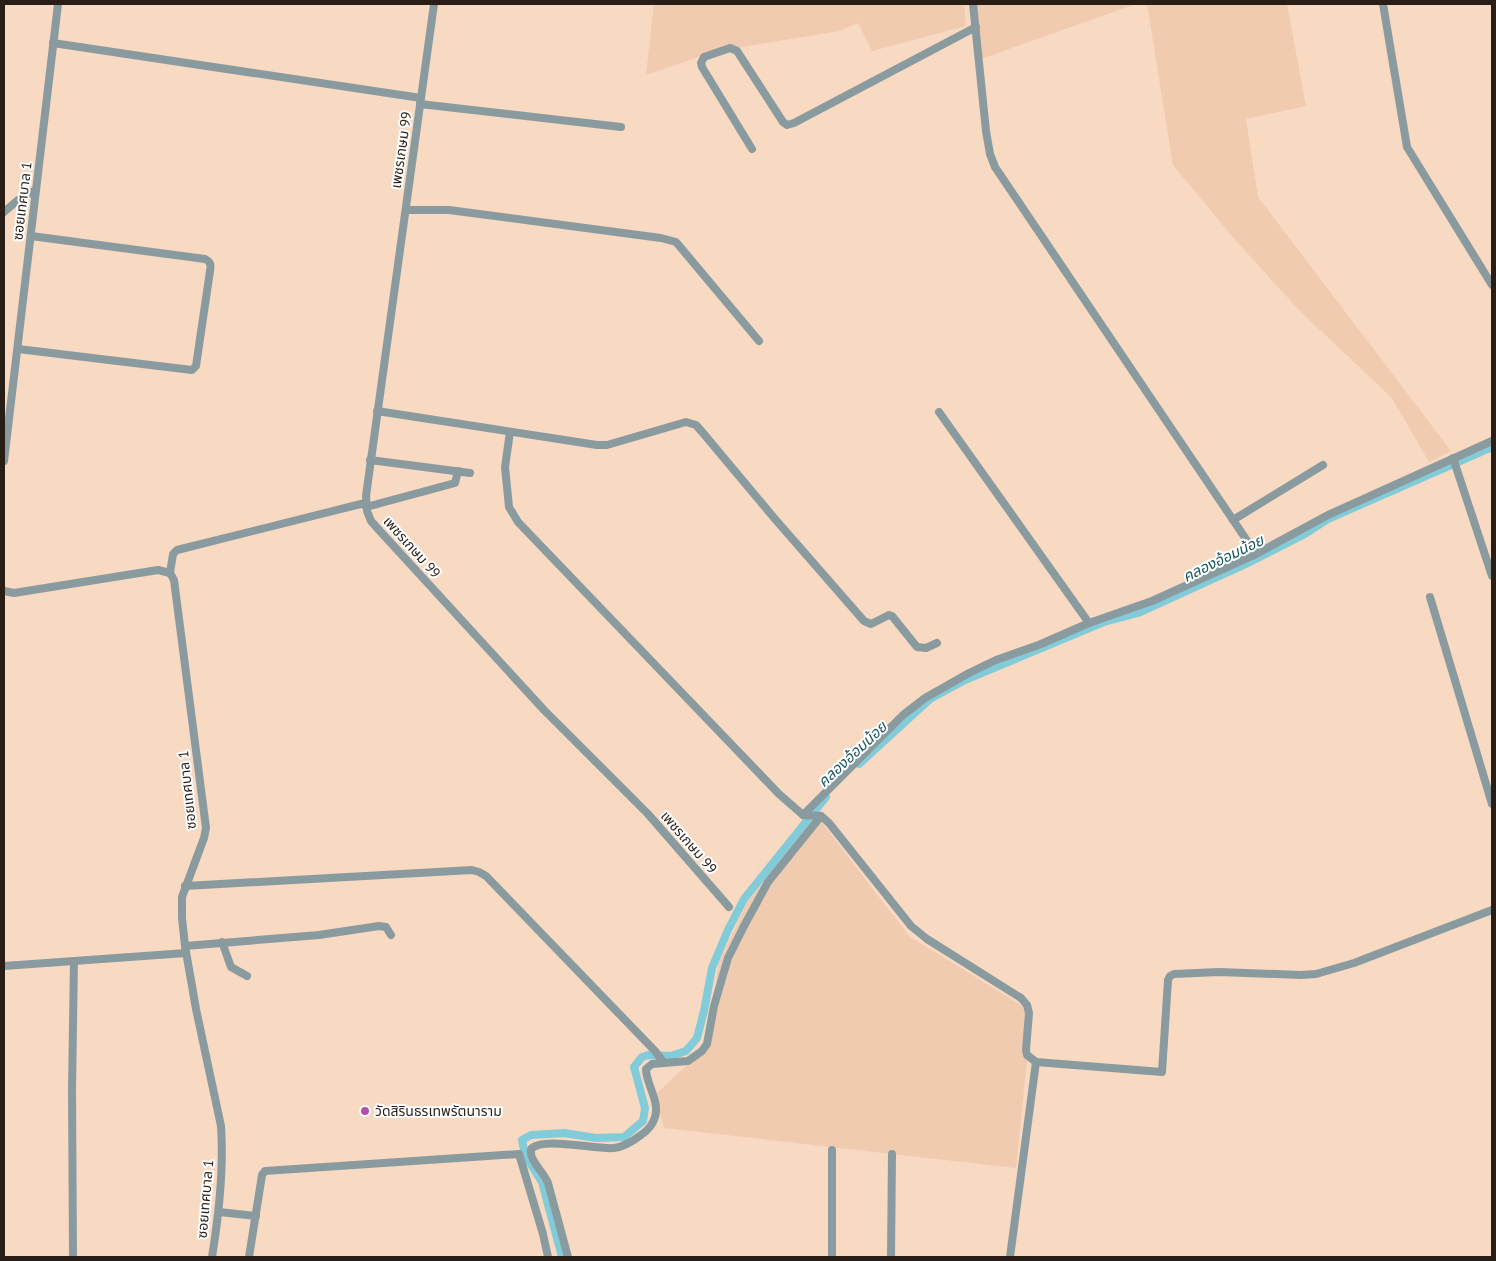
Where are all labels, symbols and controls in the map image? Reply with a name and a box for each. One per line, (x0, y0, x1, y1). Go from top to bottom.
street label: เพชรเกษม 99 (387, 111, 415, 189)
street label: ซอยเทศบาล 1 (8, 161, 36, 241)
street label: เพชรเกษม 99 (379, 512, 445, 582)
water label: คลองอ้อมน้อย (1179, 530, 1268, 586)
water label: คลองอ้อมน้อย (813, 716, 891, 791)
street label: ซอยเทศบาล 1 (174, 750, 200, 830)
street label: เพชรเกษม 99 (657, 807, 721, 877)
place label: วัดสิรินธรเทพรัตนาราม (375, 1102, 502, 1120)
marker: วัดสิรินธรเทพรัตนาราม (359, 1105, 371, 1117)
street label: ซอยเทศบาล 1 (193, 1159, 217, 1239)

